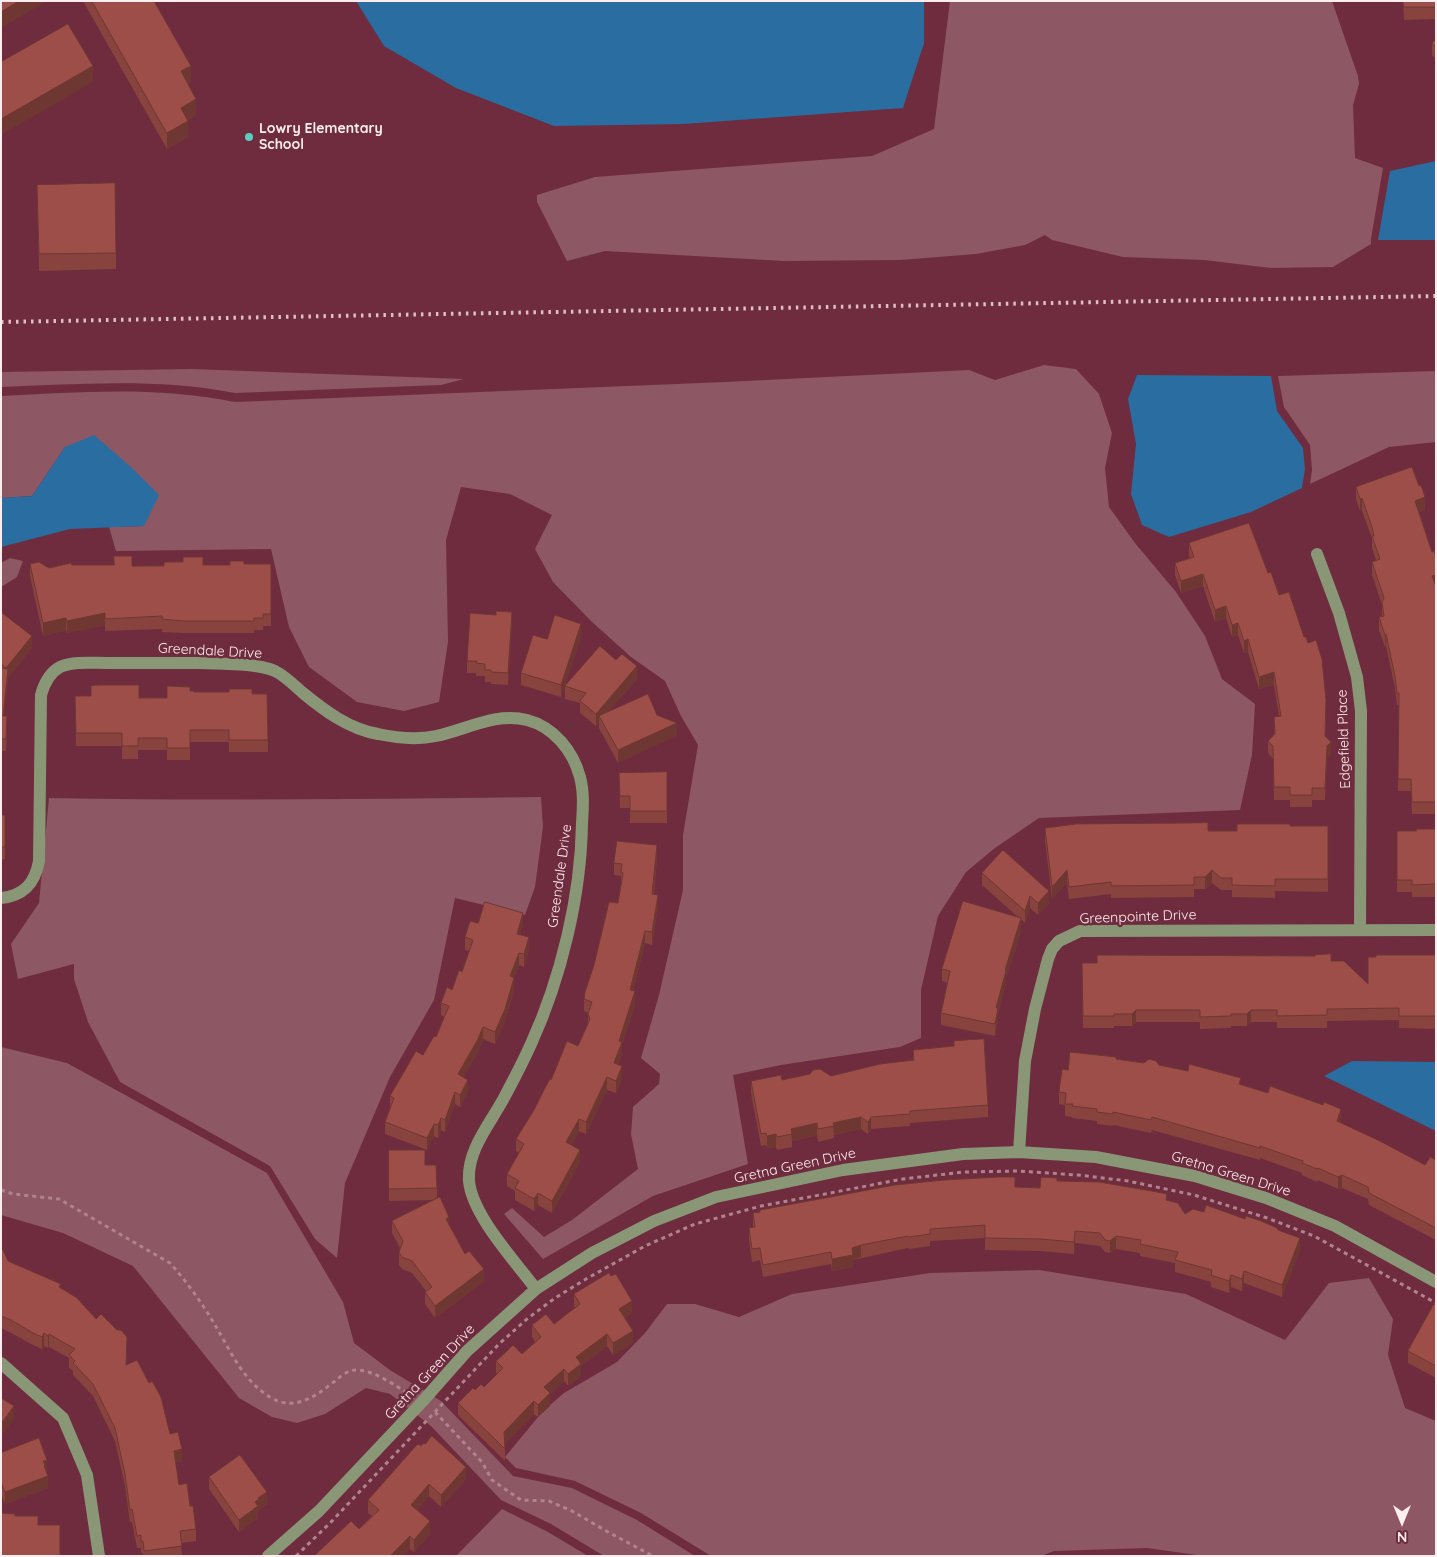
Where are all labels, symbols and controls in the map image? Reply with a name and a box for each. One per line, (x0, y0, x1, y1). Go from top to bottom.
place label: Lowry Elementary School (259, 121, 383, 154)
marker: Lowry Elementary School (243, 131, 255, 143)
street label: Greendale Drive (158, 640, 262, 662)
street label: Edgefield Place (1334, 689, 1354, 789)
street label: Greendale Drive (544, 823, 576, 929)
street label: Greenpointe Drive (1079, 907, 1197, 927)
street label: Gretna Green Drive (733, 1145, 857, 1187)
street label: Gretna Green Drive (1169, 1148, 1293, 1200)
street label: Gretna Green Drive (382, 1321, 478, 1423)
north arrow (1377, 1497, 1427, 1547)
text: N (1397, 1528, 1407, 1546)

